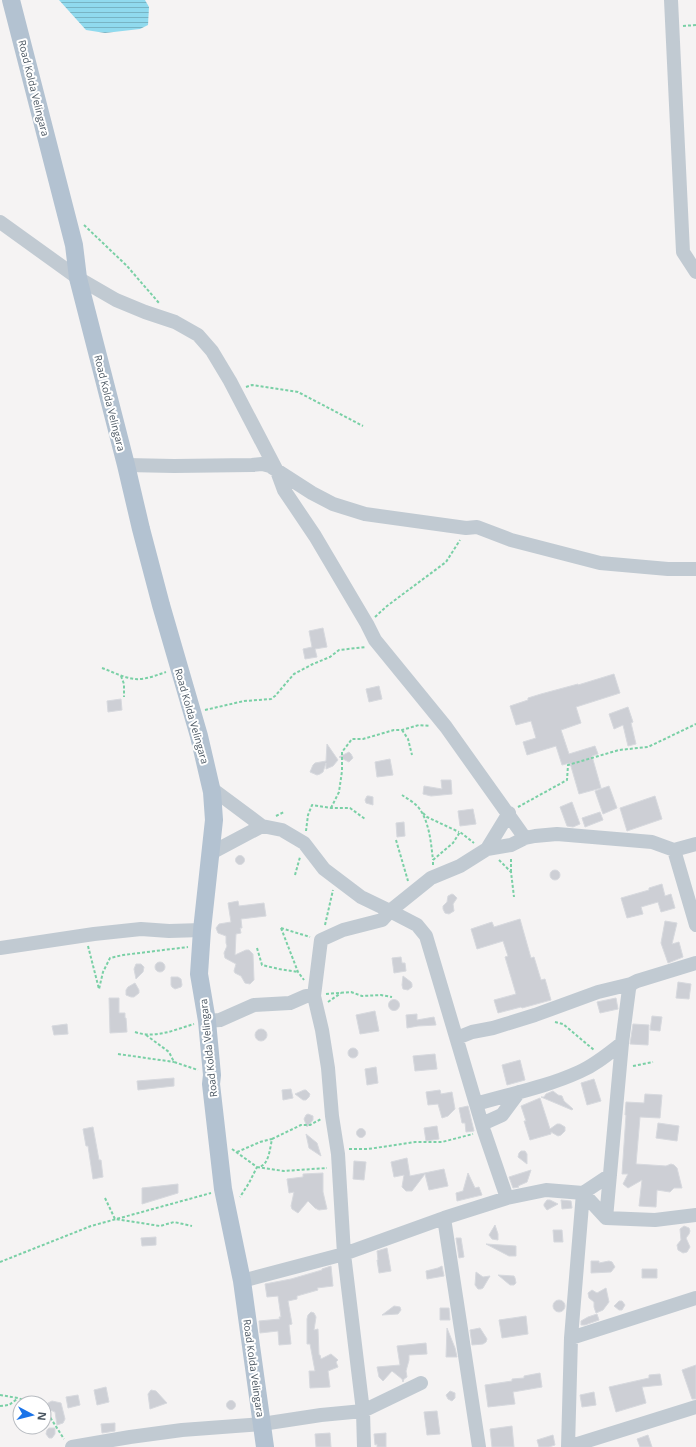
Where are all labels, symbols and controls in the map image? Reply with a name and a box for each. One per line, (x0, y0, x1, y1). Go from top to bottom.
street label: Road Kolda Velingara (15, 38, 53, 138)
street label: Road Kolda Velingara (91, 353, 129, 453)
street label: Road Kolda Velingara (172, 667, 212, 765)
street label: Road Kolda Velingara (196, 998, 220, 1098)
street label: Road Kolda Velingara (240, 1318, 268, 1418)
north arrow (12, 1395, 52, 1435)
text: N (34, 1411, 50, 1422)

